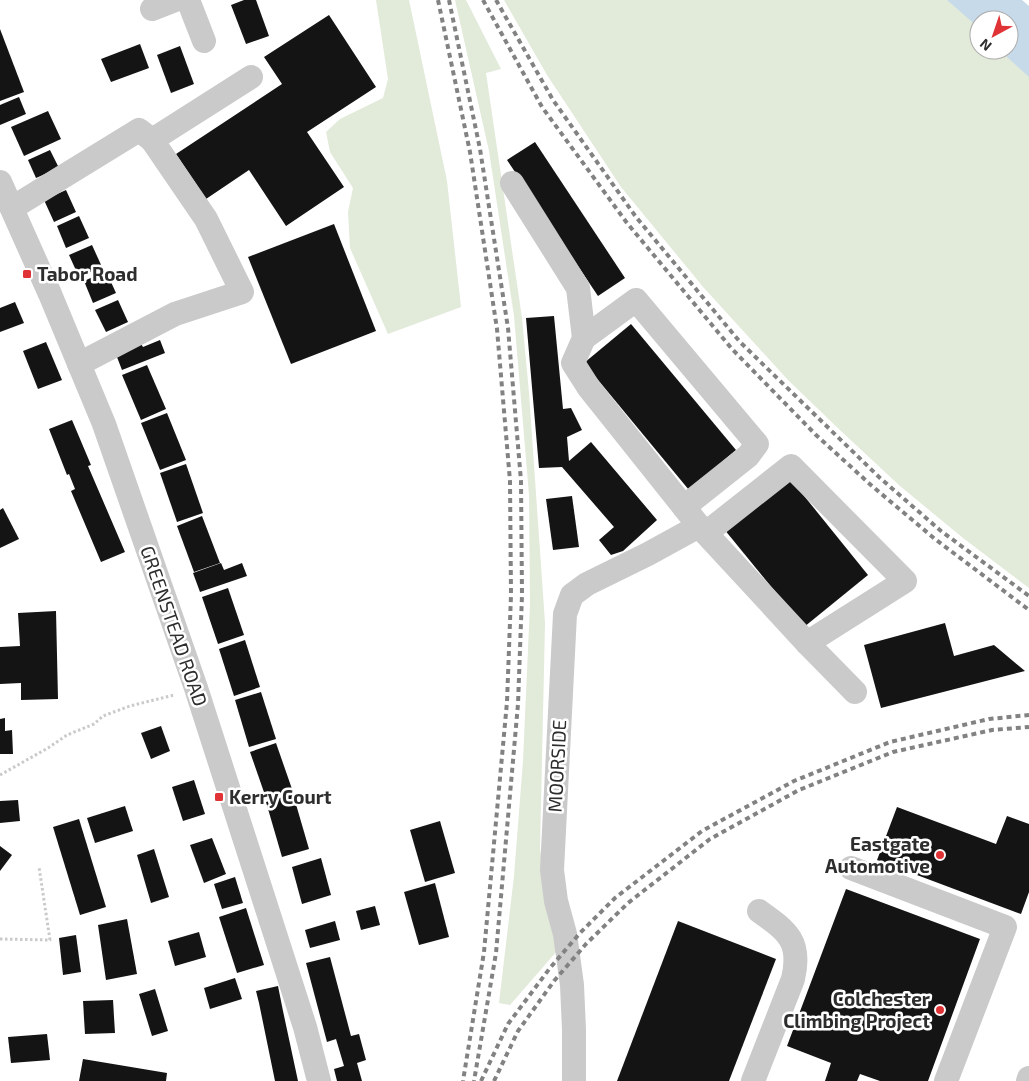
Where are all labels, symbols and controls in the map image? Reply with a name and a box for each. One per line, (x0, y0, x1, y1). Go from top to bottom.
north arrow (969, 10, 1019, 60)
text: N (976, 36, 995, 55)
place label: Tabor Road (37, 262, 138, 285)
marker: Tabor Road (21, 268, 33, 280)
street label: GREENSTEAD ROAD (136, 543, 213, 709)
street label: MOORSIDE (543, 719, 570, 813)
place label: Kerry Court (229, 785, 332, 809)
marker: Kerry Court (213, 791, 225, 803)
place label: Eastgate Automotive (825, 832, 930, 877)
marker: Eastgate Automotive (934, 849, 946, 861)
place label: Colchester Climbing Project (783, 987, 930, 1032)
marker: Colchester Climbing Project (934, 1004, 946, 1016)

